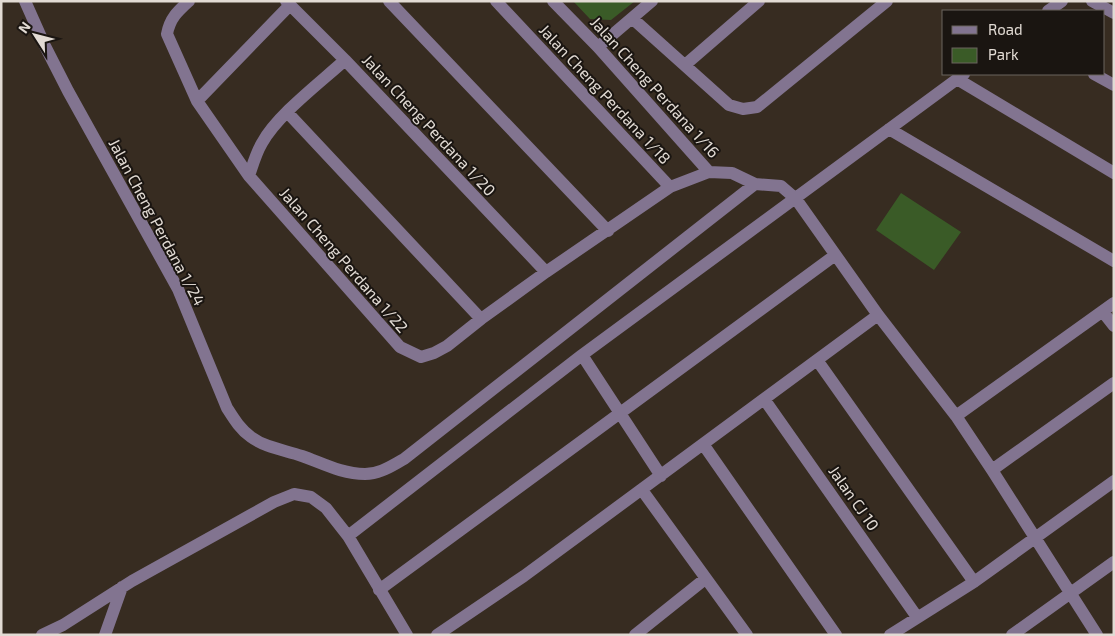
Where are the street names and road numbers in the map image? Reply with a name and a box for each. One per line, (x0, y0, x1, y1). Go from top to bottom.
street label: Jalan Cheng Perdana 1/16 (587, 12, 724, 161)
street label: Jalan Cheng Perdana 1/18 (536, 20, 675, 167)
street label: Jalan Cheng Perdana 1/20 (359, 50, 500, 199)
street label: Jalan Cheng Perdana 1/24 (105, 135, 210, 309)
street label: Jalan Cheng Perdana 1/22 (276, 183, 413, 336)
street label: Jalan CJ 10 (825, 462, 884, 534)

